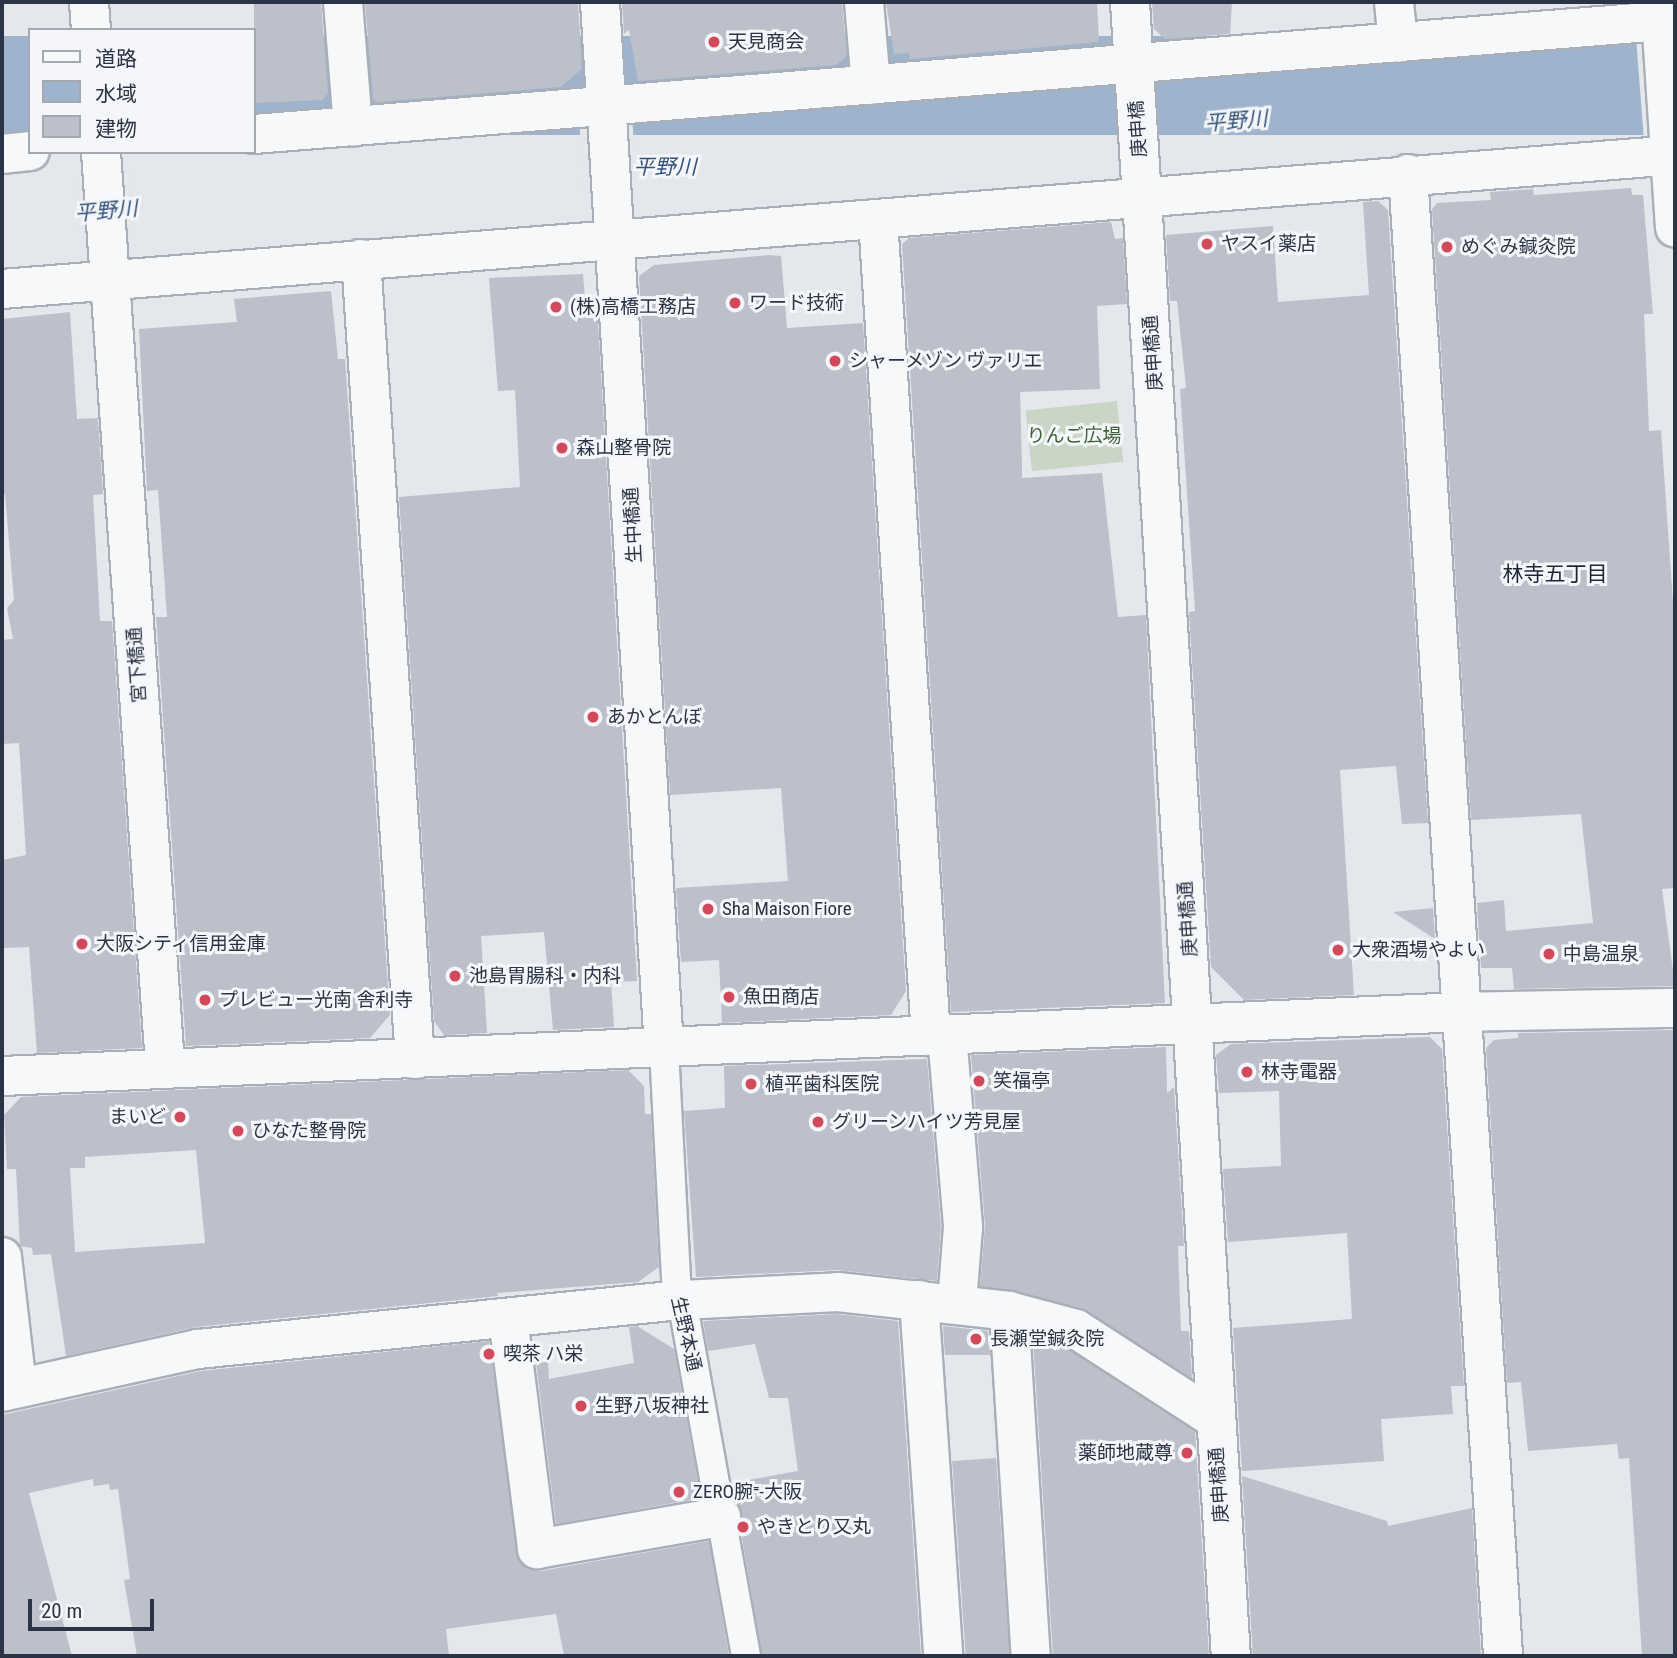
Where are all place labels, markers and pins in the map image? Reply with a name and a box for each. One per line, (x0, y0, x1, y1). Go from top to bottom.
place label: 天見商会 (728, 31, 804, 53)
marker: 天見商会 (706, 34, 722, 50)
place label: ヤスイ薬店 (1221, 233, 1316, 255)
marker: ヤスイ薬店 (1199, 236, 1215, 252)
place label: めぐみ鍼灸院 (1461, 236, 1575, 258)
marker: めぐみ鍼灸院 (1439, 239, 1455, 255)
place label: ワード技術 (749, 292, 844, 314)
marker: ワード技術 (727, 295, 743, 311)
place label: (株)高橋工務店 (570, 296, 696, 318)
marker: (株)高橋工務店 (548, 299, 564, 315)
place label: シャーメゾン ヴァリエ (849, 350, 1043, 372)
marker: シャーメゾン ヴァリエ (827, 353, 843, 369)
place label: 森山整骨院 (576, 437, 671, 459)
marker: 森山整骨院 (554, 440, 570, 456)
place label: あかとんぼ (607, 706, 702, 728)
marker: あかとんぼ (585, 709, 601, 725)
place label: Sha Maison Fiore (722, 898, 852, 920)
marker: Sha Maison Fiore (700, 901, 716, 917)
place label: 大阪シティ信用金庫 (96, 933, 267, 955)
marker: 大阪シティ信用金庫 (74, 936, 90, 952)
place label: 大衆酒場やよい (1352, 939, 1485, 961)
marker: 大衆酒場やよい (1330, 942, 1346, 958)
place label: 中島温泉 (1563, 943, 1639, 965)
marker: 中島温泉 (1541, 946, 1557, 962)
place label: 池島胃腸科・内科 (469, 965, 621, 987)
marker: 池島胃腸科・内科 (447, 968, 463, 984)
place label: 魚田商店 (743, 986, 819, 1008)
place label: プレビュー光南 舎利寺 (219, 989, 413, 1011)
marker: 魚田商店 (721, 989, 737, 1005)
marker: プレビュー光南 舎利寺 (197, 992, 213, 1008)
place label: 林寺電器 (1261, 1061, 1337, 1083)
marker: 林寺電器 (1239, 1064, 1255, 1080)
place label: 笑福亭 (993, 1070, 1050, 1092)
place label: 植平歯科医院 (765, 1073, 879, 1095)
marker: 笑福亭 (971, 1073, 987, 1089)
marker: 植平歯科医院 (743, 1076, 759, 1092)
place label: まいど (109, 1106, 166, 1128)
marker: まいど (172, 1109, 188, 1125)
place label: グリーンハイツ芳見屋 (832, 1111, 1022, 1133)
marker: グリーンハイツ芳見屋 (810, 1114, 826, 1130)
place label: ひなた整骨院 (252, 1120, 366, 1142)
marker: ひなた整骨院 (230, 1123, 246, 1139)
place label: 長瀬堂鍼灸院 (990, 1328, 1104, 1350)
marker: 長瀬堂鍼灸院 (968, 1331, 984, 1347)
place label: 喫茶 ハ栄 (503, 1343, 583, 1365)
marker: 喫茶 ハ栄 (481, 1346, 497, 1362)
place label: 生野八坂神社 (595, 1395, 709, 1417)
marker: 生野八坂神社 (573, 1398, 589, 1414)
place label: 薬師地蔵尊 (1078, 1442, 1173, 1464)
marker: 薬師地蔵尊 (1179, 1445, 1195, 1461)
place label: ZERO腕⁼-大阪 (693, 1481, 802, 1503)
marker: ZERO腕⁼-大阪 (671, 1484, 687, 1500)
place label: やきとり又丸 (757, 1516, 871, 1538)
marker: やきとり又丸 (735, 1519, 751, 1535)

